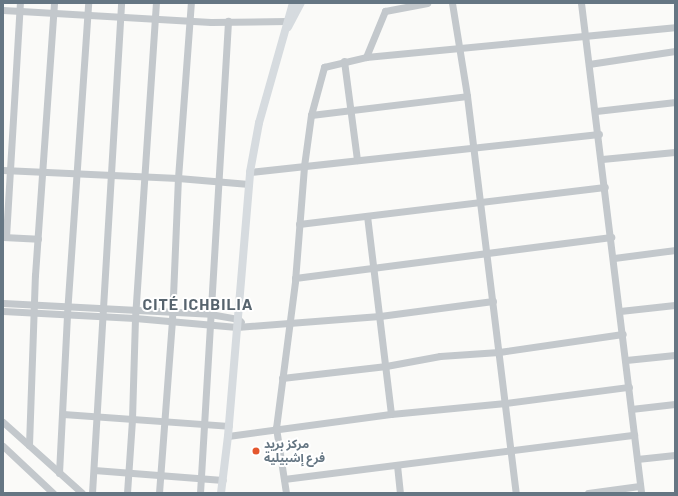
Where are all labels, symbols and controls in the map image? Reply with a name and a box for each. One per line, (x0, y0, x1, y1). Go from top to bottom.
district label: CITÉ ICHBILIA (142, 294, 254, 314)
place label: مركز بريد فرع إشبيلية (264, 437, 325, 465)
marker: مركز بريد فرع إشبيلية (251, 446, 261, 456)

